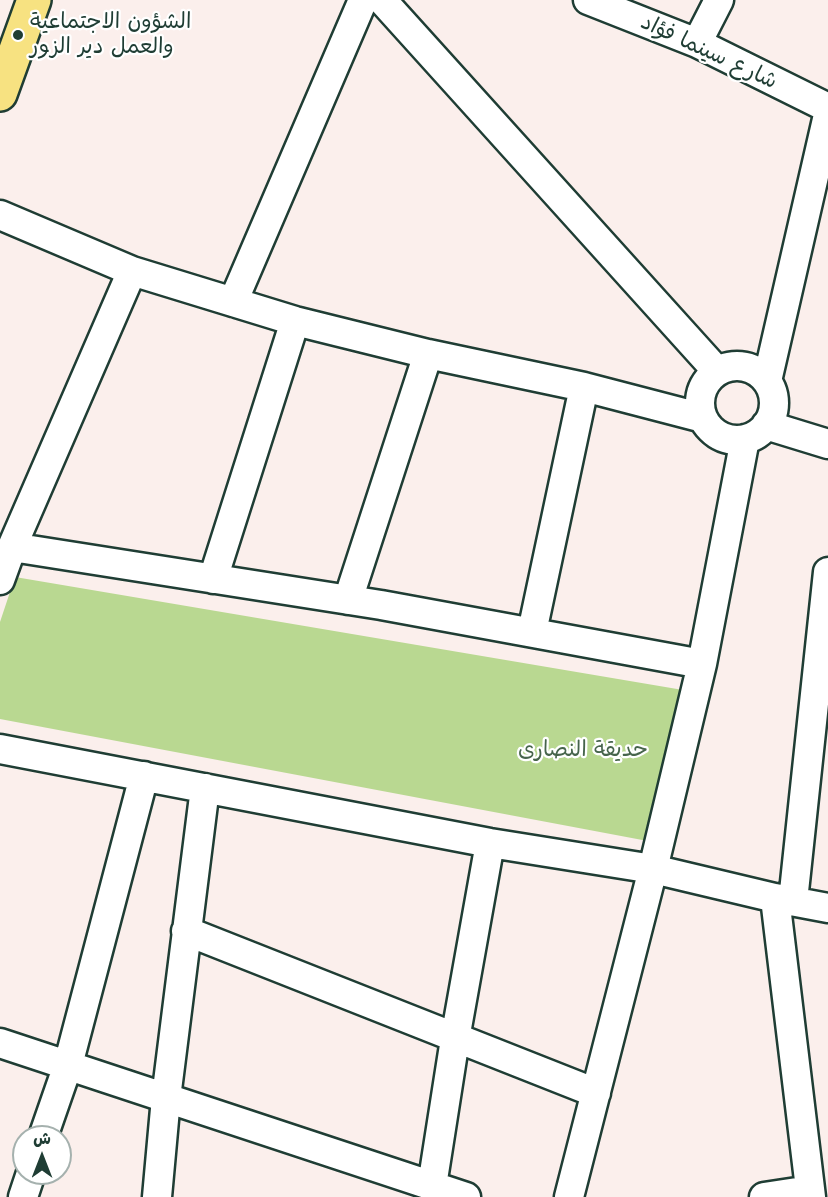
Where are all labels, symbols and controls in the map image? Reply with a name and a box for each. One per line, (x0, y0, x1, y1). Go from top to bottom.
place label: الشؤون الاجتماعية والعمل دير الزور (30, 9, 191, 60)
street label: شارع سينما فؤاد (637, 9, 781, 95)
marker: الشؤون الاجتماعية والعمل دير الزور (11, 28, 25, 42)
park label: حديقة النصارى (518, 737, 648, 763)
north arrow (12, 1125, 72, 1185)
text: ش (33, 1130, 51, 1148)

